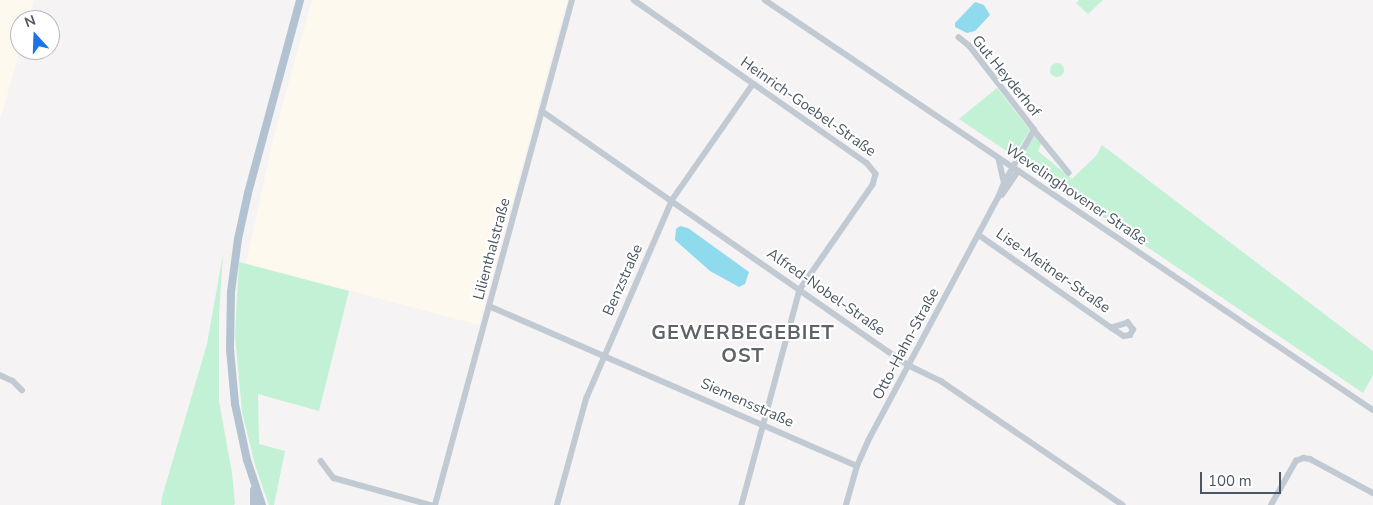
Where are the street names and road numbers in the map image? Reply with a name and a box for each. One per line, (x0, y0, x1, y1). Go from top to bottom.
street label: Gut Heyderhof (968, 32, 1044, 120)
street label: Heinrich-Goebel-Straße (737, 53, 879, 161)
street label: Wevelinghovener Straße (1002, 141, 1150, 249)
street label: Lilienthalstraße (470, 196, 514, 302)
street label: Lise-Meitner-Straße (992, 225, 1114, 317)
street label: Benzstraße (599, 241, 647, 319)
street label: Alfred-Nobel-Straße (763, 244, 889, 340)
street label: Otto-Hahn-Straße (869, 285, 943, 403)
street label: Siemensstraße (698, 374, 796, 432)

